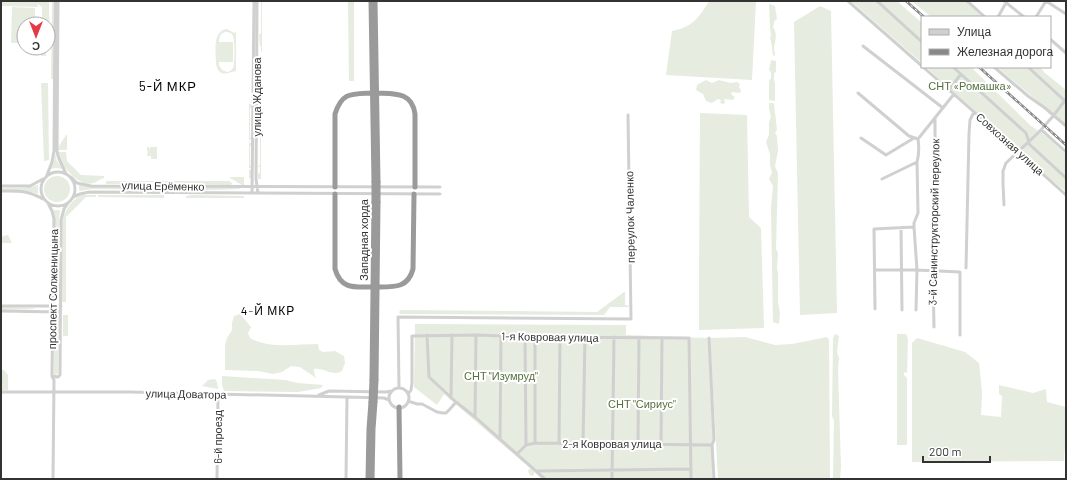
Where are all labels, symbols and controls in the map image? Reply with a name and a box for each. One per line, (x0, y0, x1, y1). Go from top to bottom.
north arrow (16, 16, 56, 56)
legend (921, 16, 1051, 68)
text: Улица (957, 24, 991, 39)
text: С (32, 40, 40, 53)
text: Железная дорога (957, 44, 1053, 59)
street label: улица Жданова (250, 57, 263, 137)
district label: 5-Й МКР (139, 78, 197, 94)
park label: СНТ «Ромашка» (928, 79, 1012, 92)
street label: Совхозная улица (974, 110, 1048, 178)
street label: 3-й Санинструкторский переулок (926, 138, 941, 305)
street label: переулок Чаленко (622, 171, 637, 263)
street label: улица Ерёменко (121, 178, 205, 193)
street label: Западная хорда (357, 198, 370, 281)
street label: проспект Солженицына (45, 228, 60, 349)
district label: 4-Й МКР (241, 303, 295, 317)
street label: 1-я Ковровая улица (501, 329, 600, 344)
park label: СНТ "Изумруд" (464, 369, 538, 382)
street label: улица Доватора (145, 386, 227, 401)
park label: СНТ "Сириус" (608, 397, 676, 410)
street label: 6-й проезд (211, 410, 224, 464)
street label: 2-я Ковровая улица (562, 437, 662, 450)
scale bar (923, 438, 990, 464)
text: 200 m (929, 444, 961, 458)

